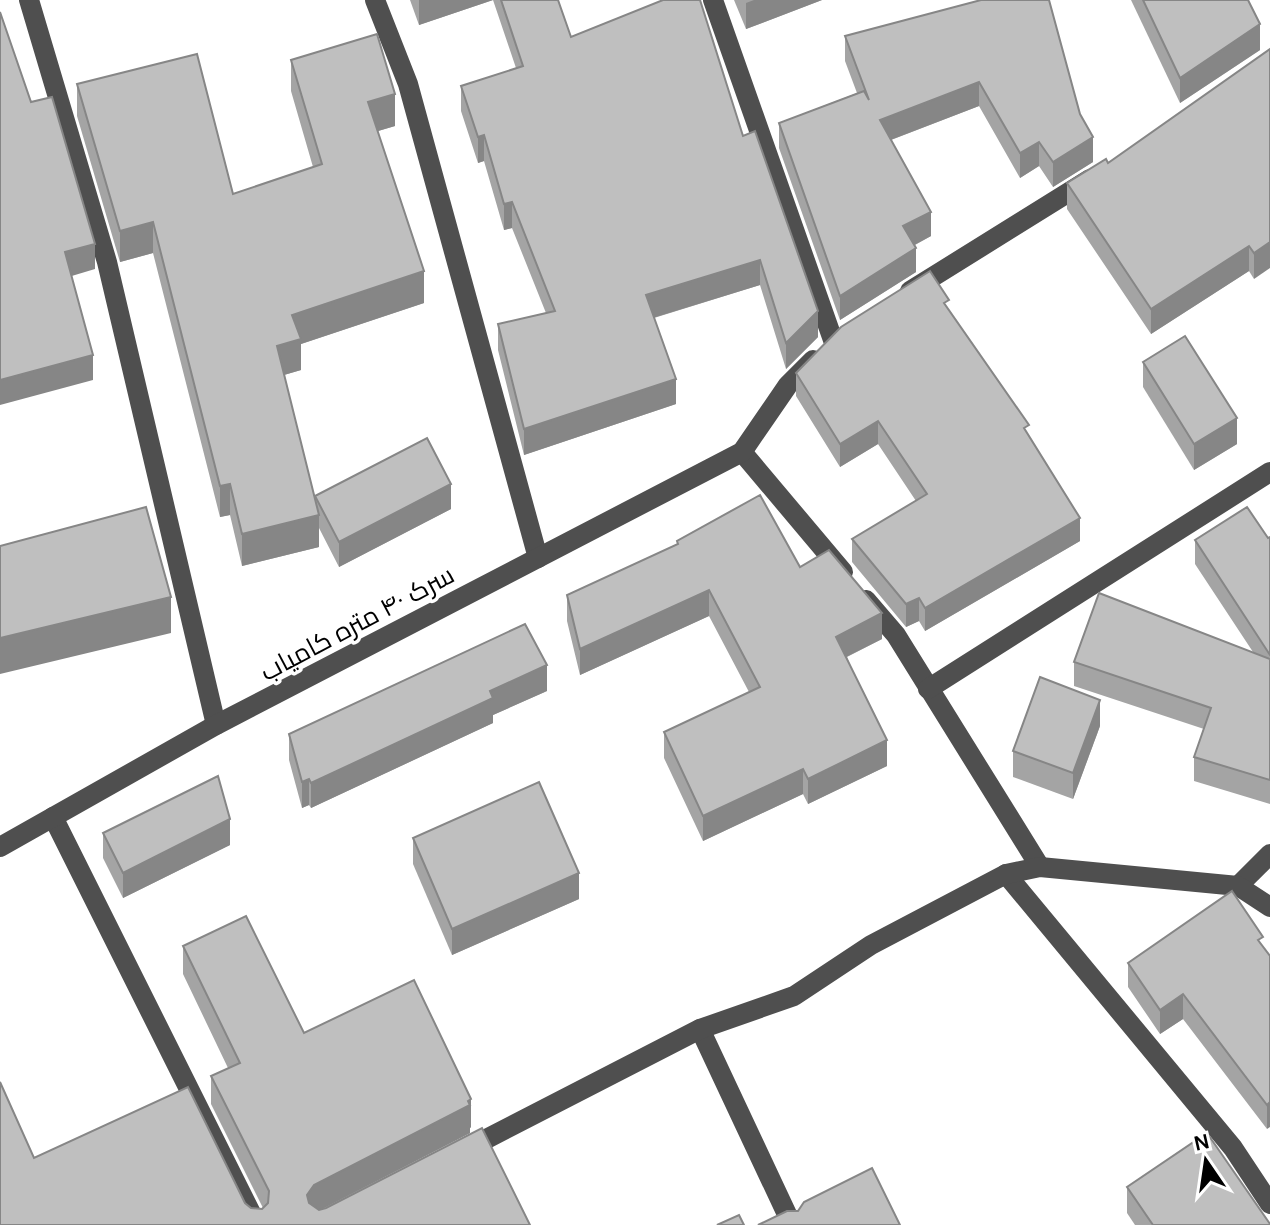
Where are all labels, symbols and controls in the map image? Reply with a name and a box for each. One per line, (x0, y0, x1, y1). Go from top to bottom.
street label: سرک ۴۰ متره کامیاب (255, 559, 460, 688)
north arrow (1166, 1121, 1246, 1201)
text: N (1191, 1128, 1212, 1157)

